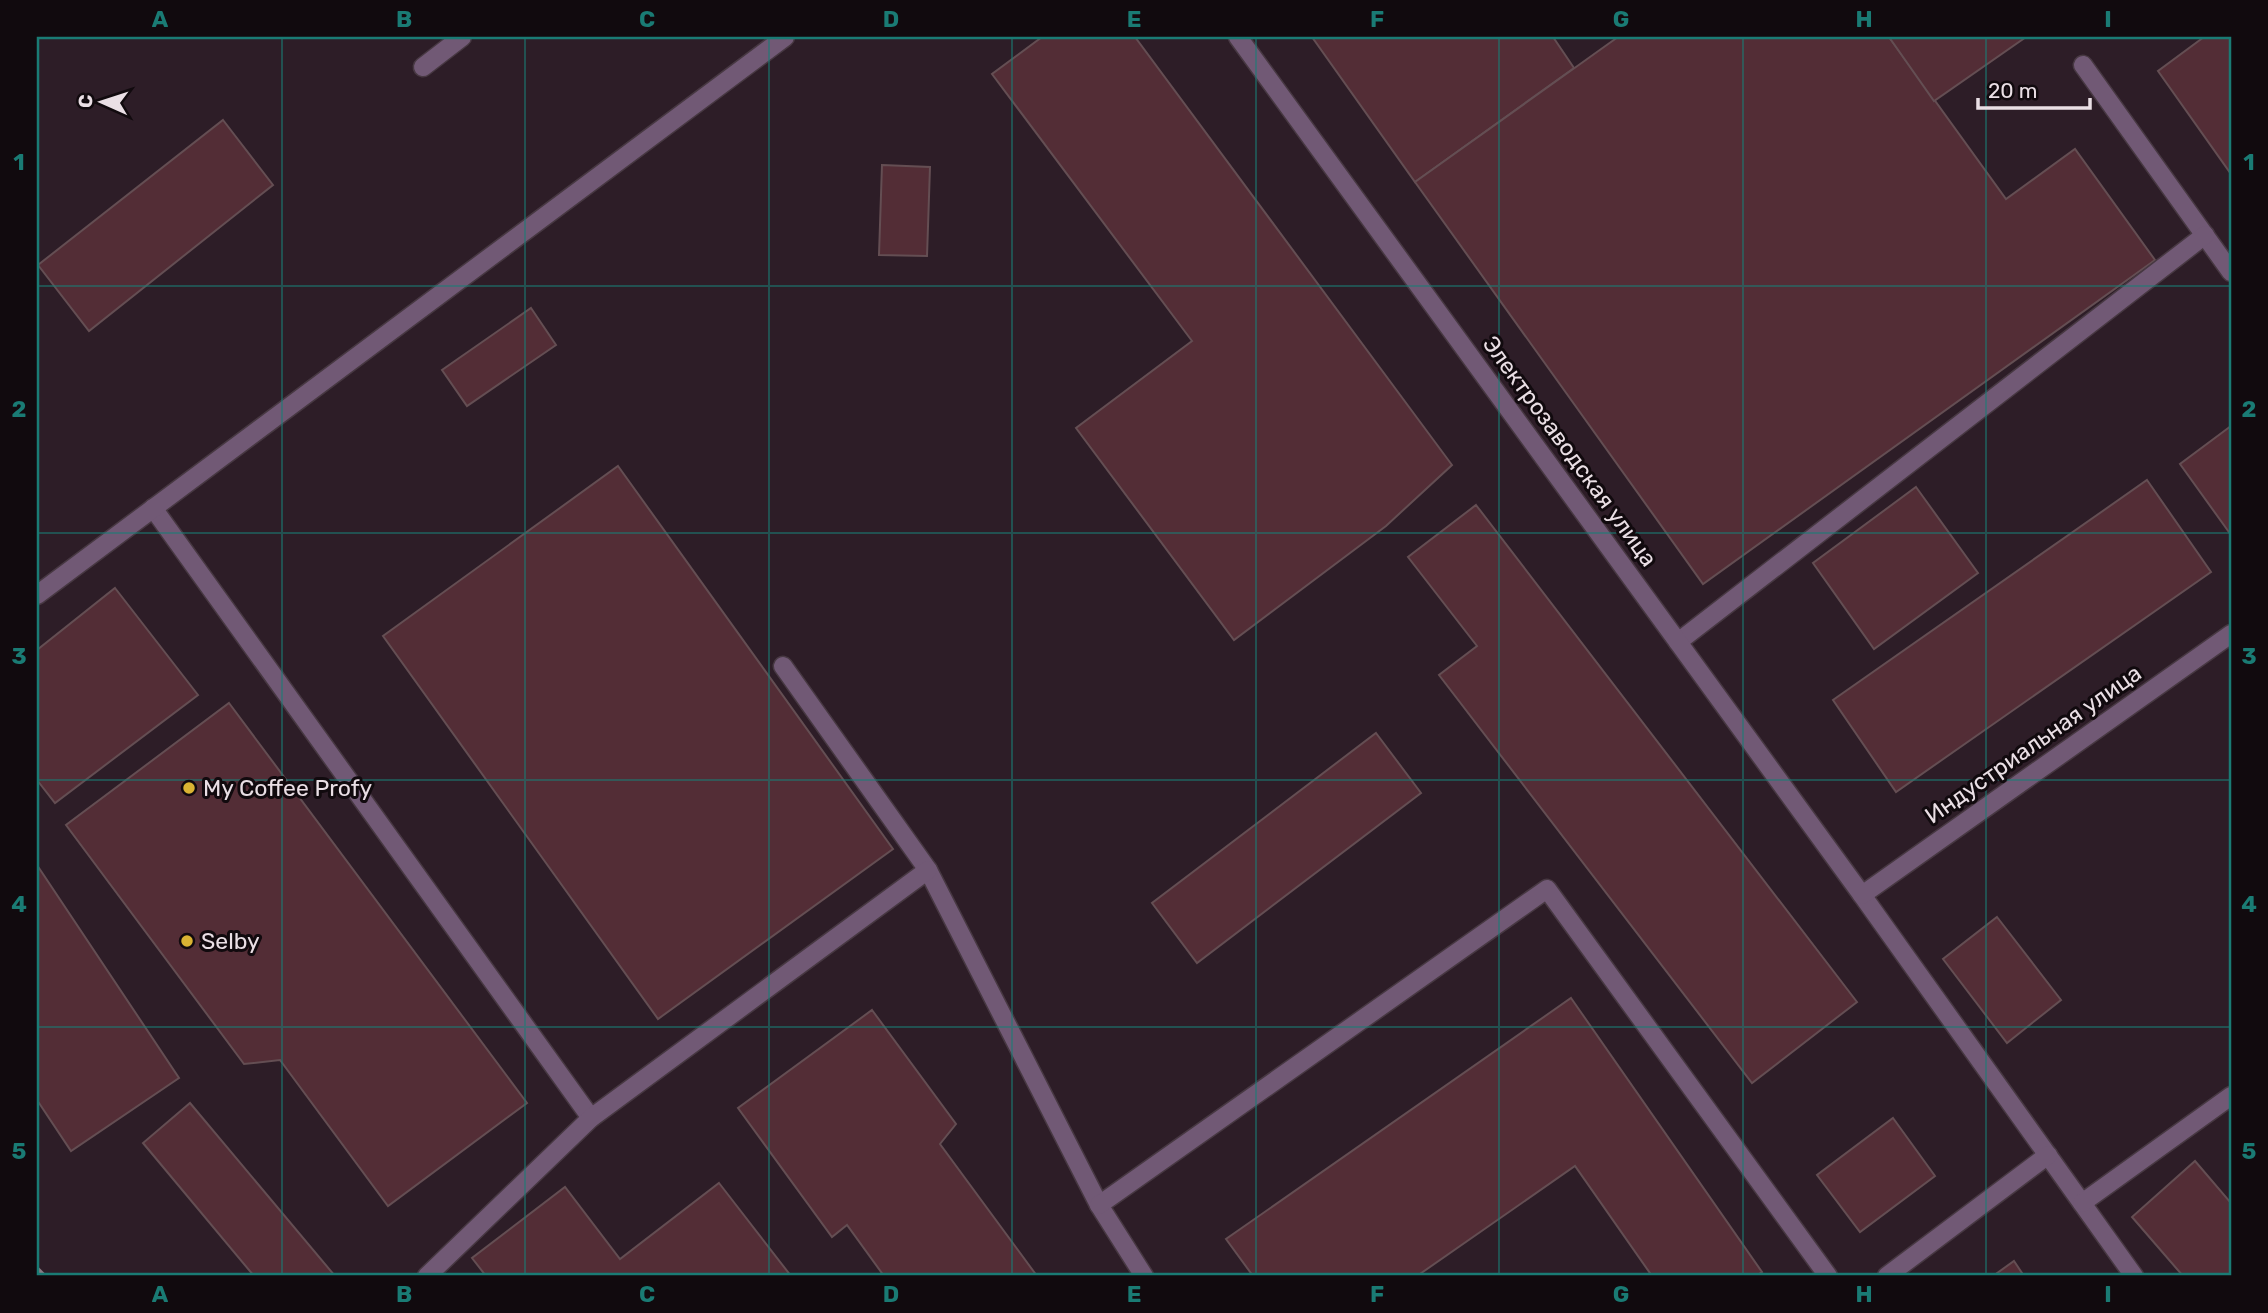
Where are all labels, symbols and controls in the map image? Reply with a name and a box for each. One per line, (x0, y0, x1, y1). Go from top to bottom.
text: A (152, 5, 169, 33)
text: B (396, 5, 412, 33)
text: C (639, 5, 655, 33)
text: D (883, 5, 899, 33)
text: E (1127, 5, 1141, 33)
text: F (1370, 5, 1384, 33)
text: G (1613, 5, 1629, 33)
text: H (1855, 5, 1873, 33)
text: I (2104, 5, 2112, 33)
north arrow (66, 66, 136, 136)
scale bar (1978, 66, 2090, 110)
text: 20 m (1988, 78, 2037, 103)
text: С (74, 94, 97, 108)
text: 1 (13, 148, 25, 176)
text: 1 (2243, 148, 2255, 176)
street label: Электрозаводская улица (1477, 330, 1663, 572)
text: 2 (12, 395, 26, 423)
text: 2 (2242, 395, 2256, 423)
text: 3 (11, 642, 27, 670)
text: 3 (2241, 642, 2257, 670)
street label: Индустриальная улица (1919, 659, 2147, 829)
place label: My Coffee Profy (203, 774, 373, 802)
marker: My Coffee Profy (181, 780, 197, 796)
text: 4 (11, 890, 27, 918)
text: 4 (2241, 890, 2257, 918)
place label: Selby (201, 927, 260, 955)
marker: Selby (179, 933, 195, 949)
text: 5 (12, 1137, 27, 1165)
text: 5 (2242, 1137, 2257, 1165)
text: A (152, 1280, 169, 1308)
text: B (396, 1280, 412, 1308)
text: C (639, 1280, 655, 1308)
text: D (883, 1280, 899, 1308)
text: E (1127, 1280, 1141, 1308)
text: F (1370, 1280, 1384, 1308)
text: G (1613, 1280, 1629, 1308)
text: H (1855, 1280, 1873, 1308)
text: I (2104, 1280, 2112, 1308)

